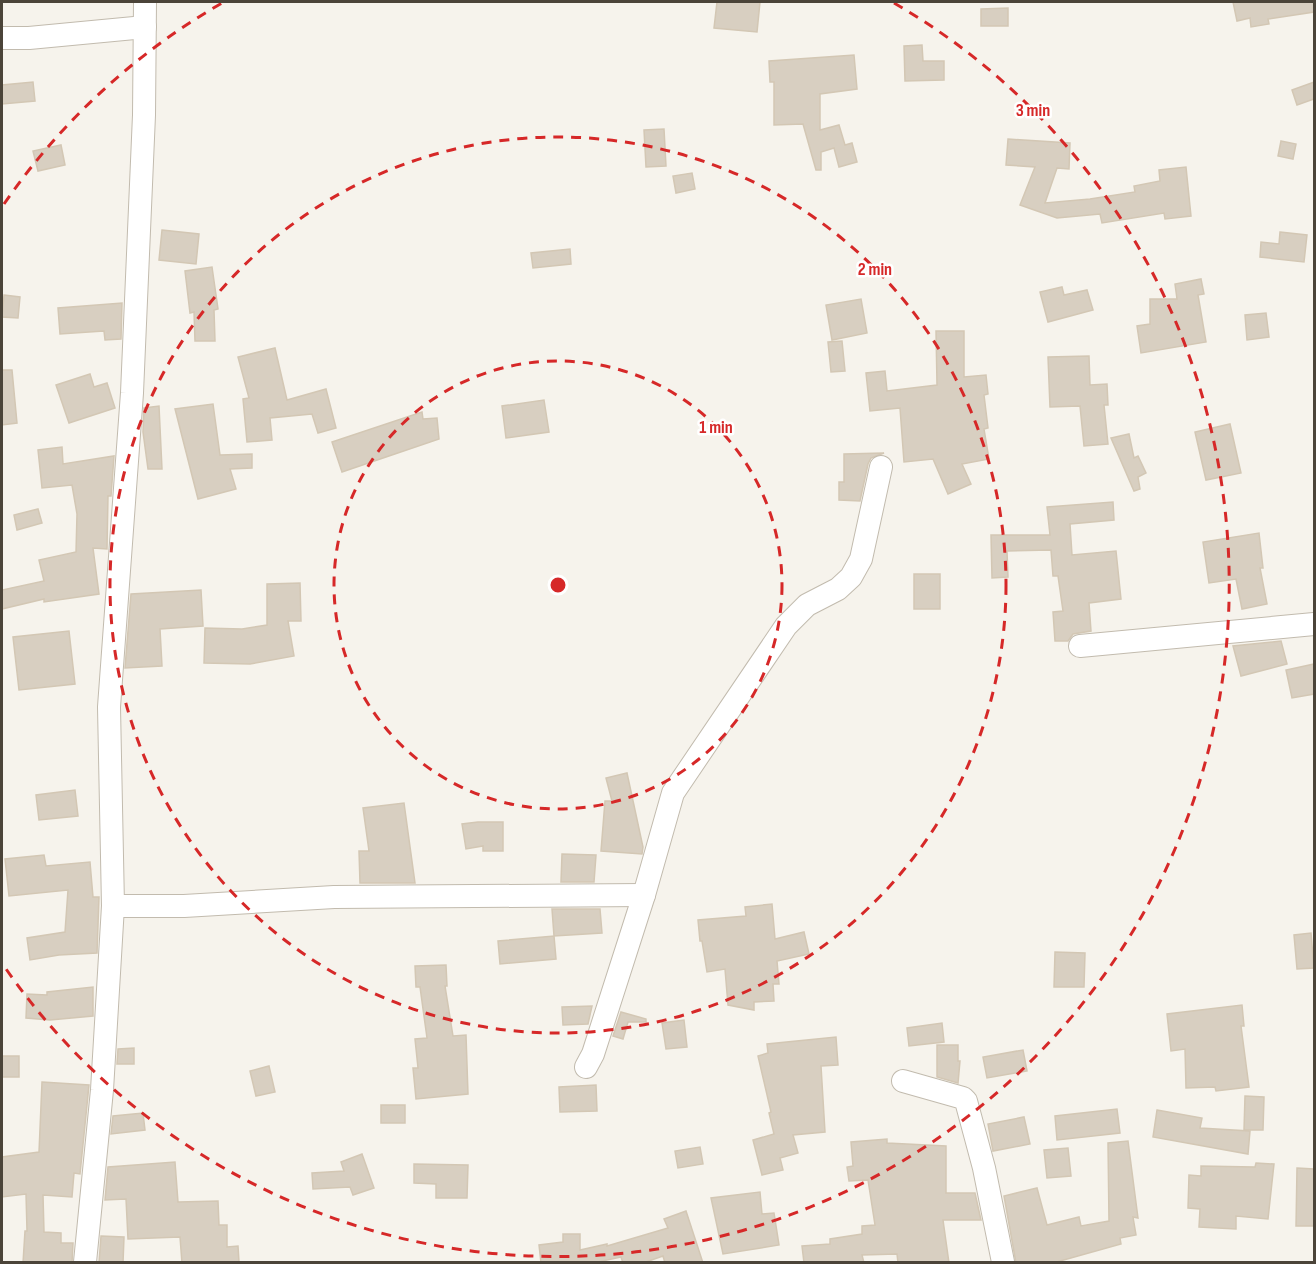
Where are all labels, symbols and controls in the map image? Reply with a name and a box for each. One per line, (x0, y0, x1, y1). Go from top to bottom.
text: 3 min (1016, 100, 1050, 121)
text: 2 min (858, 259, 892, 280)
text: 1 min (699, 417, 733, 438)
centre of rings (548, 575, 568, 595)

